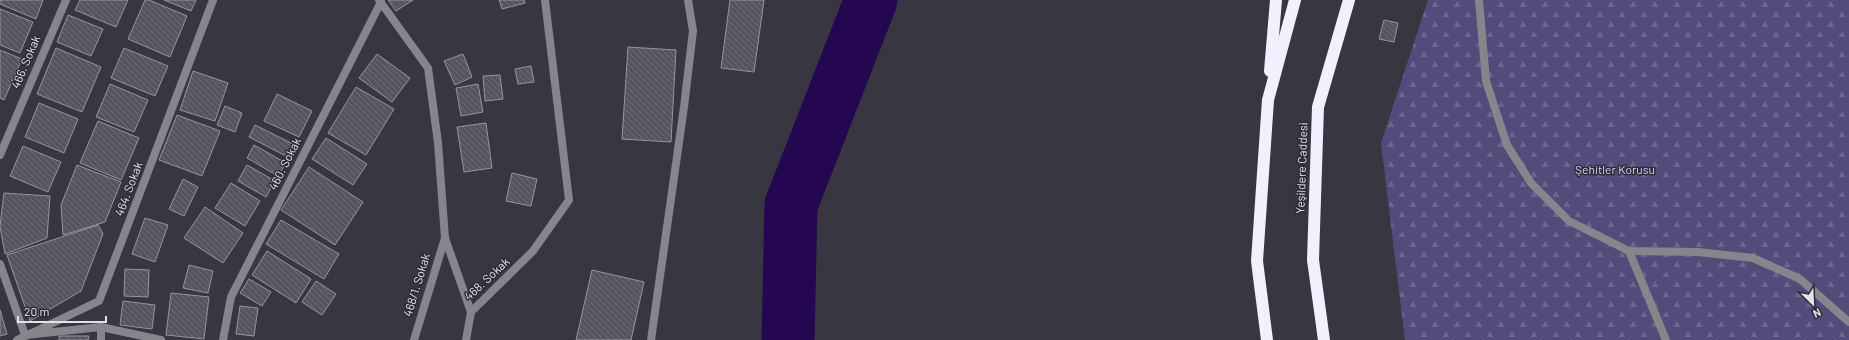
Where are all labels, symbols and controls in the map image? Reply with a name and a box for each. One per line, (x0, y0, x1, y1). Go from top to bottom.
street label: 466. Sokak (8, 33, 43, 90)
street label: Yeşildere Caddesi (1292, 122, 1310, 214)
street label: 460. Sokak (265, 135, 303, 192)
street label: 464. Sokak (111, 160, 145, 218)
park label: Şehitler Korusu (1575, 162, 1655, 176)
street label: 468/1. Sokak (400, 251, 432, 318)
street label: 468. Sokak (461, 254, 512, 303)
north arrow (1793, 284, 1833, 324)
scale bar (18, 298, 106, 324)
text: 20 m (24, 304, 50, 318)
text: N (1811, 306, 1823, 321)

